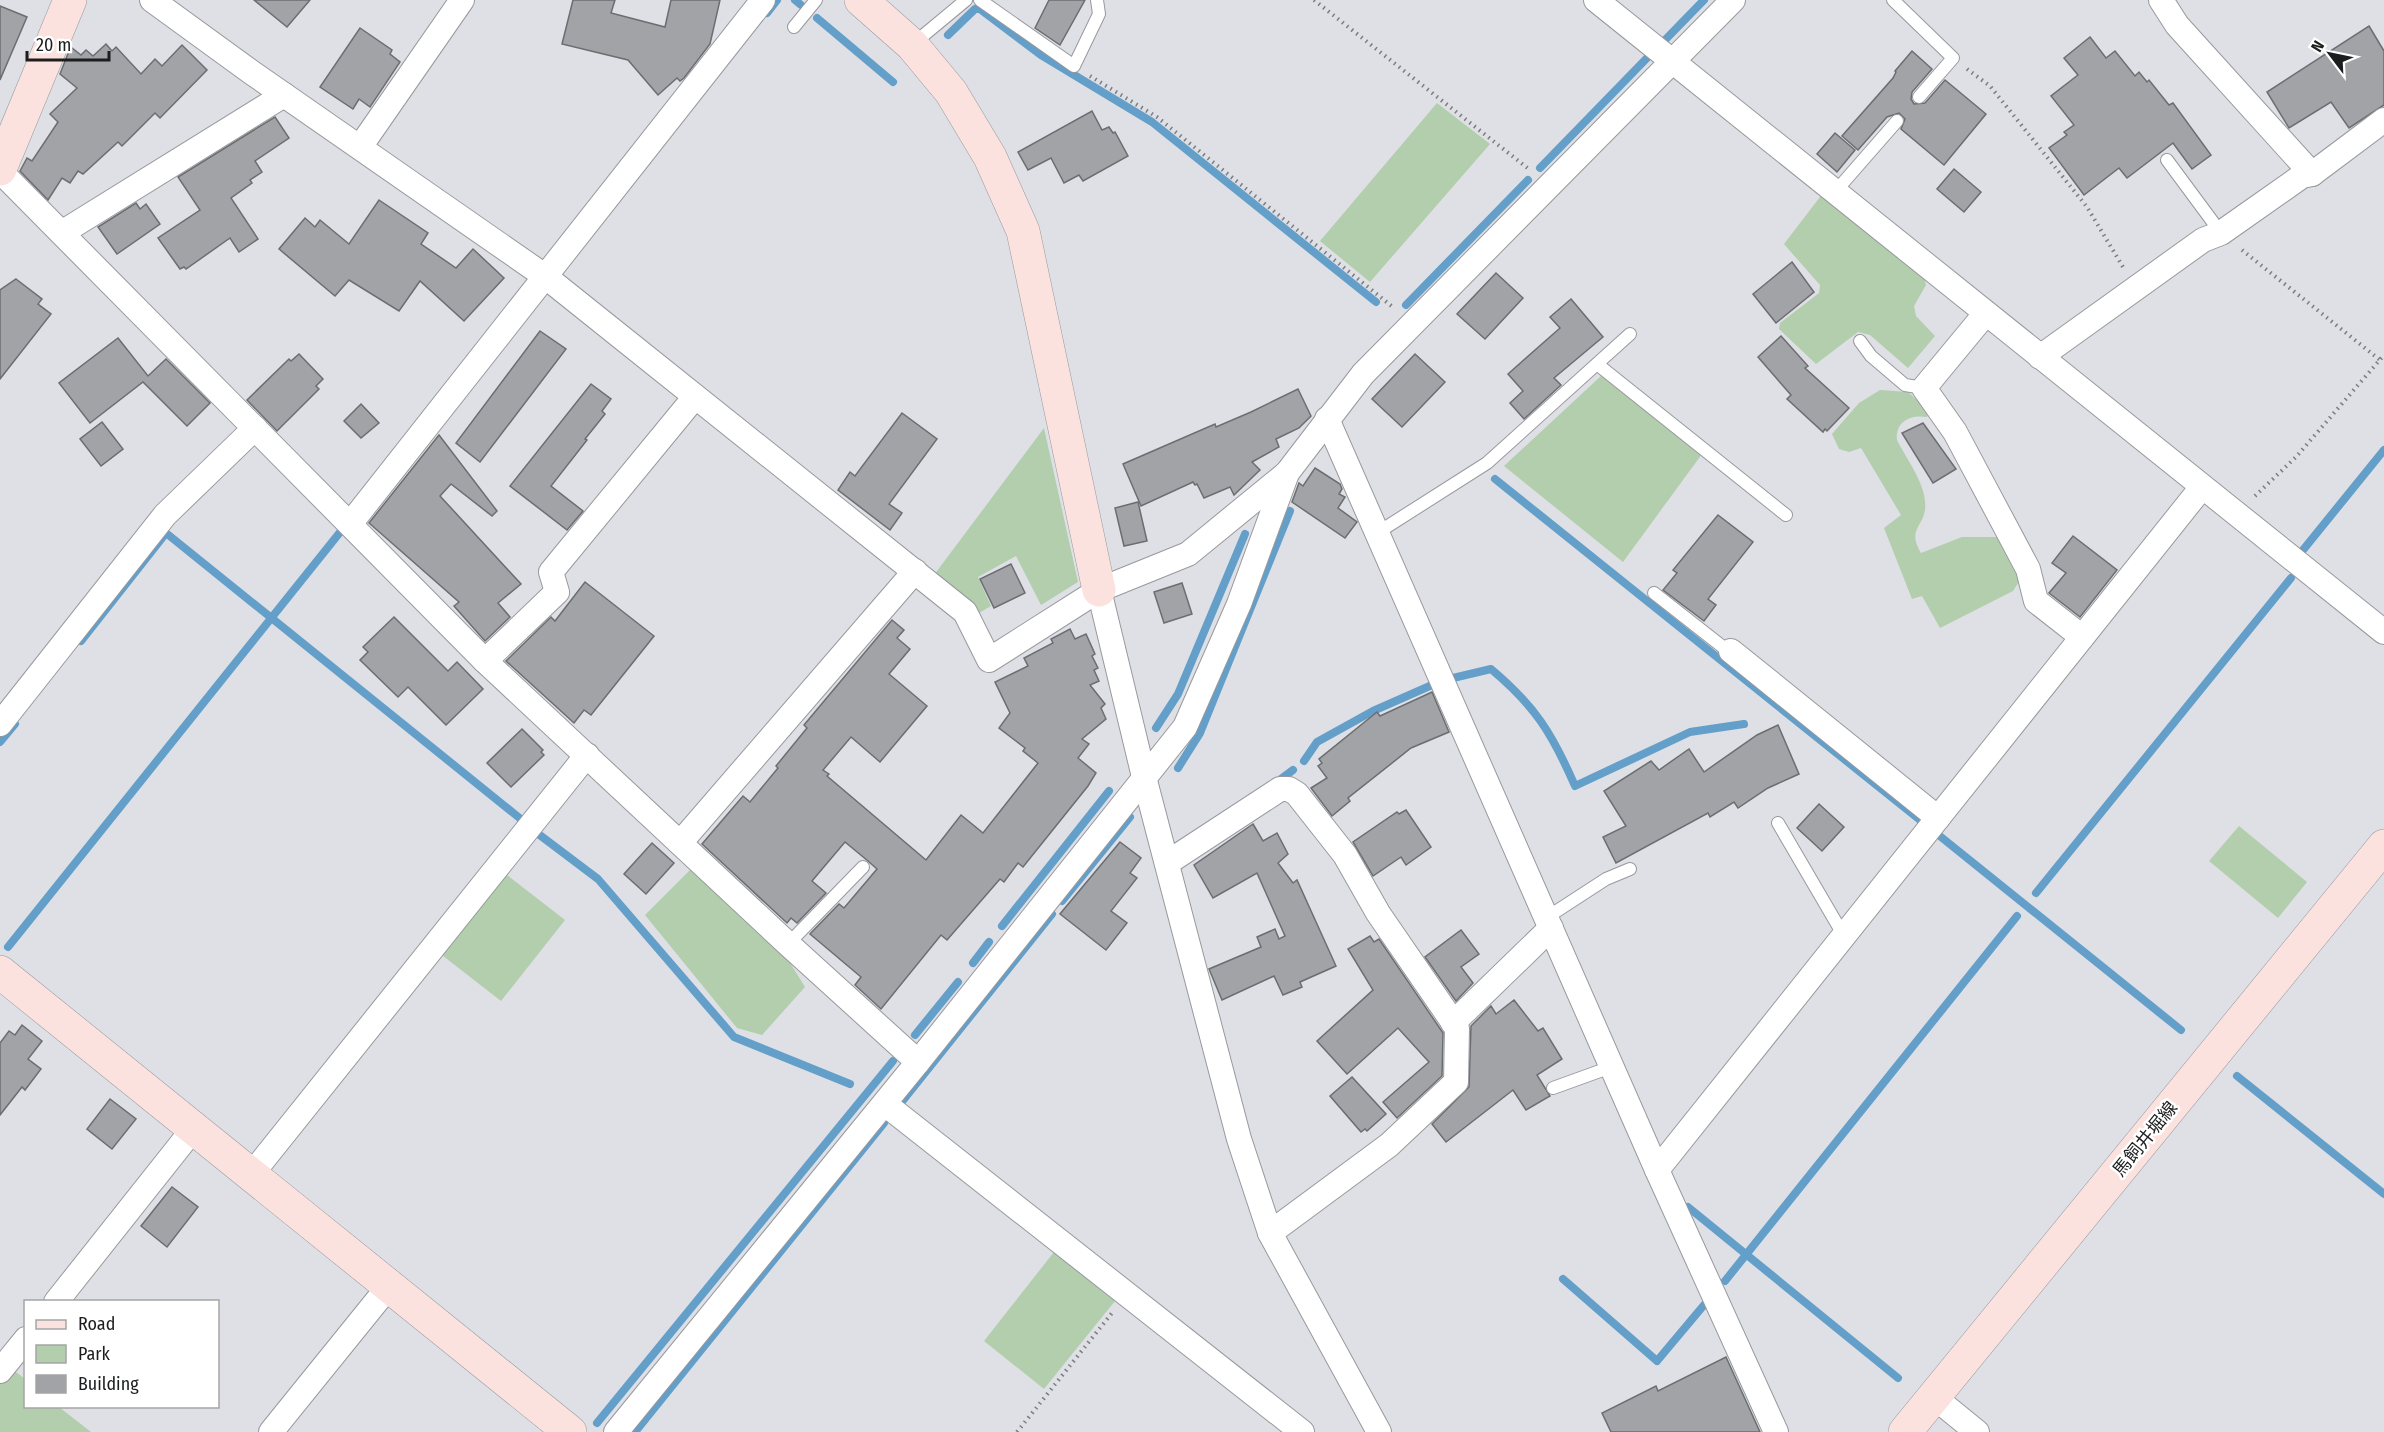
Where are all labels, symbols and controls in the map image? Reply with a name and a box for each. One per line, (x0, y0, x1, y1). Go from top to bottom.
scale bar (27, 24, 110, 62)
north arrow (2300, 24, 2360, 84)
text: 20 m (36, 34, 71, 56)
text: N (2307, 37, 2328, 55)
street label: 馬飼井堀線 (2108, 1097, 2182, 1181)
legend (24, 1300, 219, 1408)
text: Road (78, 1313, 115, 1335)
text: Park (78, 1343, 111, 1365)
text: Building (78, 1373, 139, 1395)

